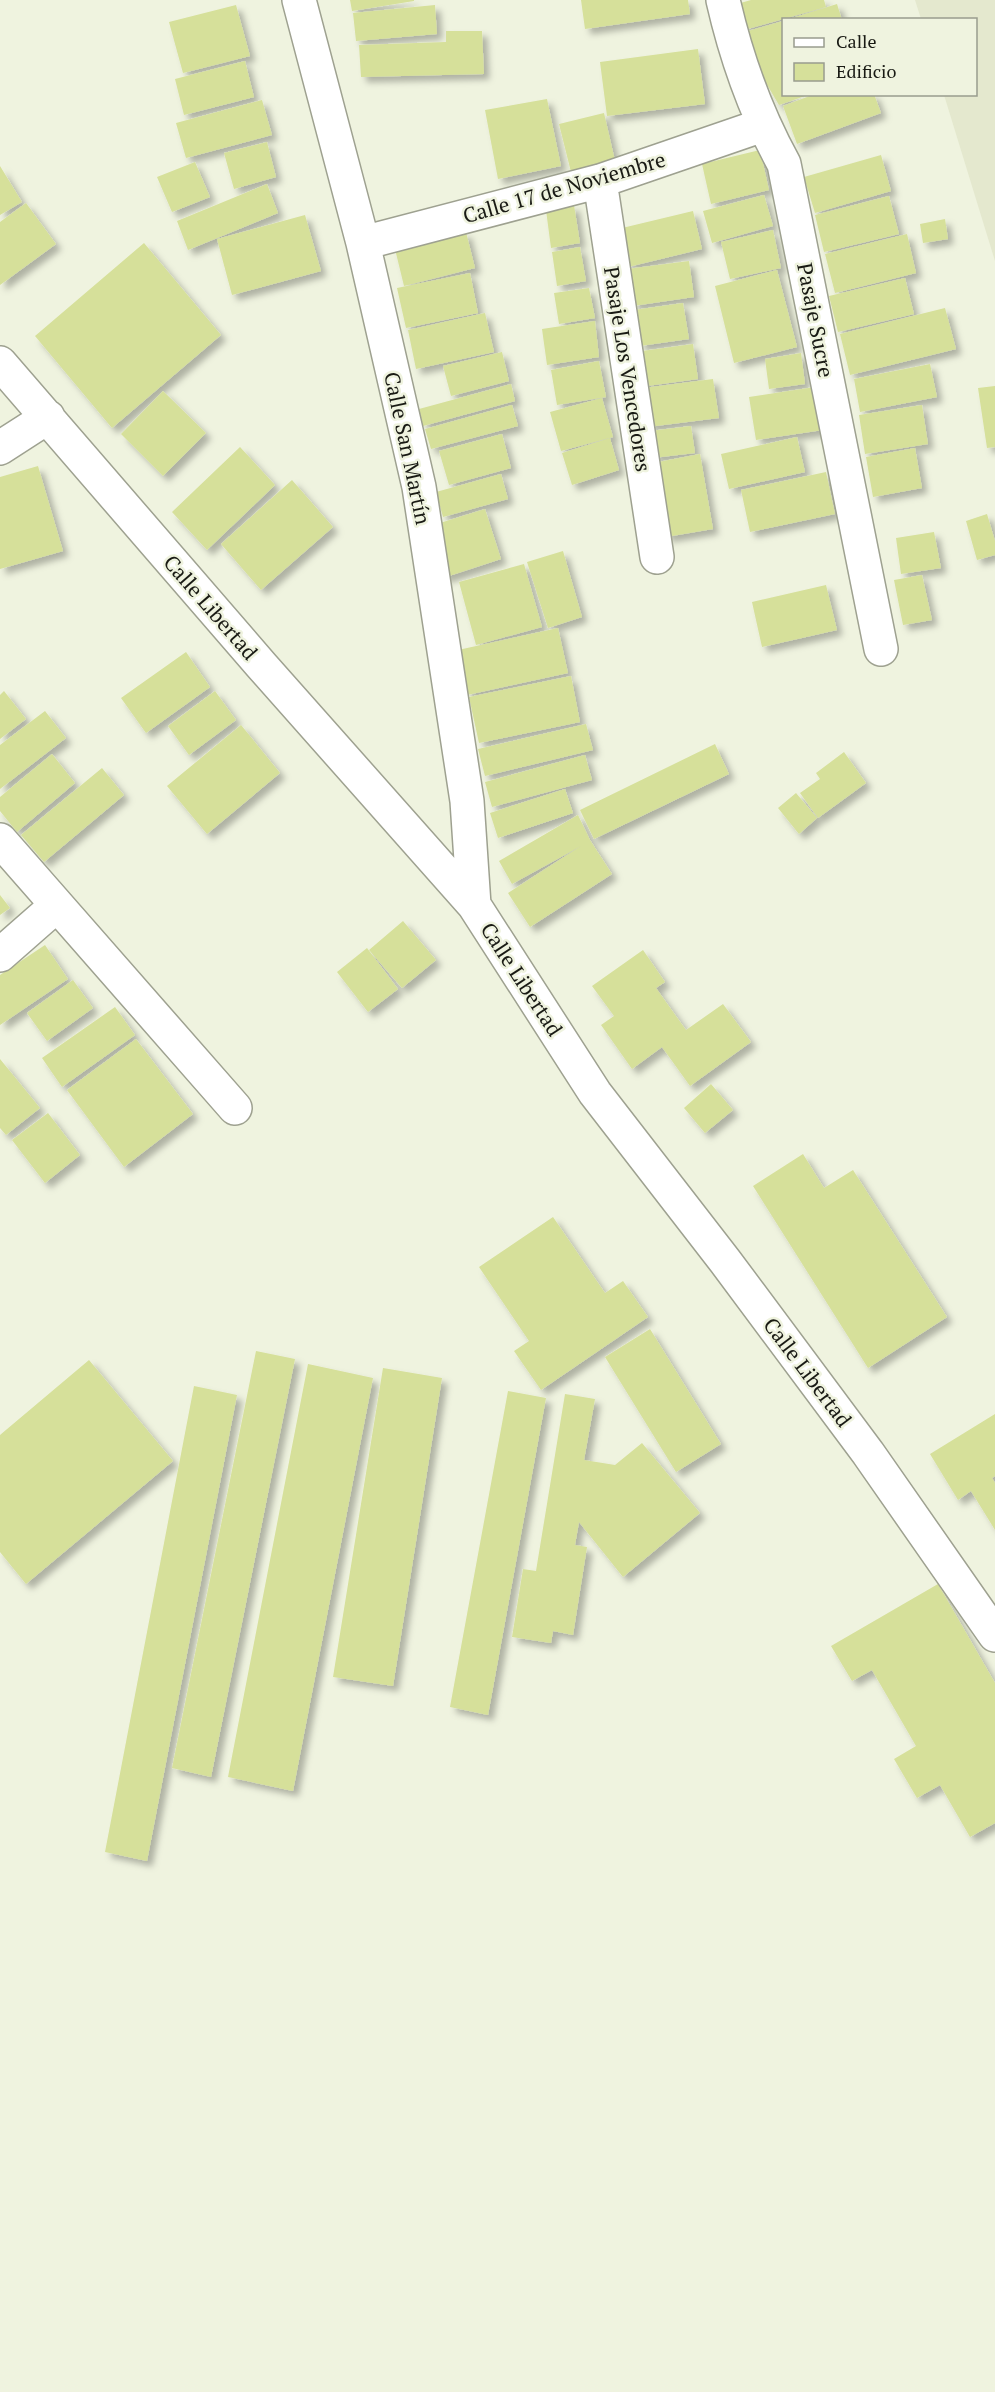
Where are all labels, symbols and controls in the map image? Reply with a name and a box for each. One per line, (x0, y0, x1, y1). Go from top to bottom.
legend (782, 18, 977, 96)
text: Calle (836, 29, 877, 53)
text: Edificio (836, 59, 896, 83)
street label: Calle 17 de Noviembre (459, 145, 669, 229)
street label: Pasaje Sucre (791, 260, 841, 380)
street label: Pasaje Los Vencedores (598, 264, 658, 474)
street label: Calle San Martín (378, 369, 438, 527)
street label: Calle Libertad (158, 549, 265, 666)
street label: Calle Libertad (475, 917, 569, 1042)
street label: Calle Libertad (758, 1311, 859, 1433)

